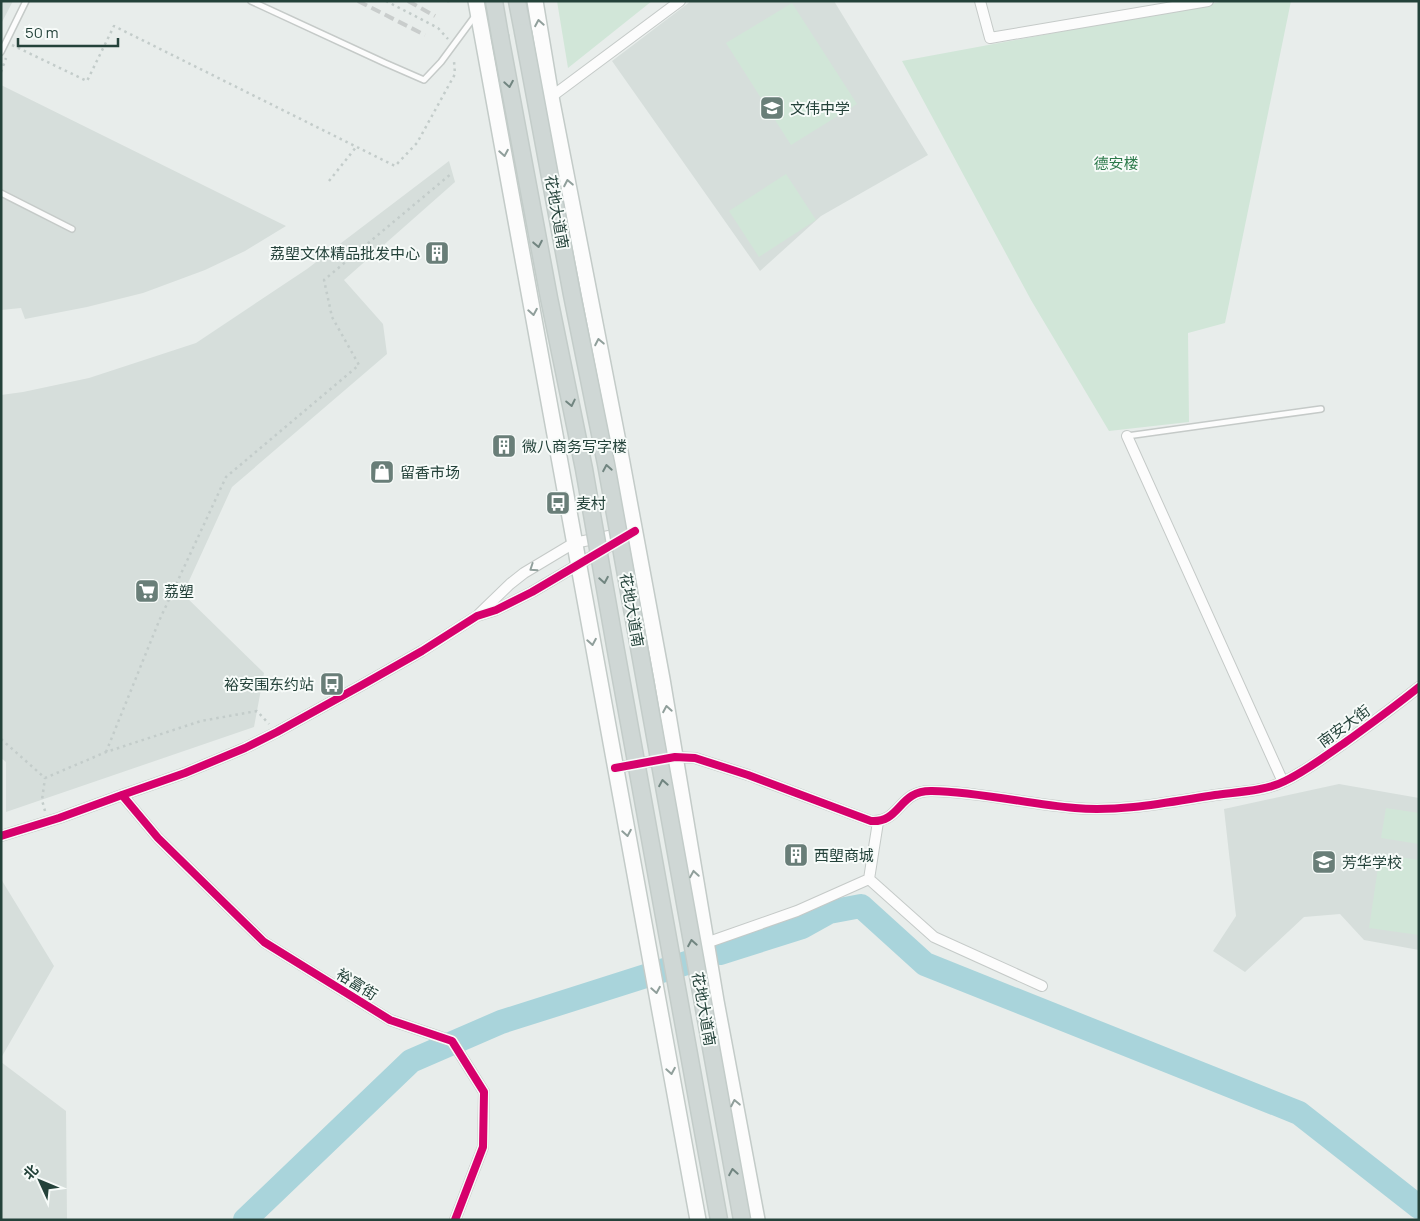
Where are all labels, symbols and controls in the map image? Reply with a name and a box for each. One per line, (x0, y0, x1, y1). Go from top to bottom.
scale bar (18, 15, 118, 47)
one-way arrow (534, 19, 544, 27)
text: 50 m (25, 22, 59, 43)
one-way arrow (503, 79, 513, 88)
school or university icon: 文伟中学 (759, 95, 785, 121)
place label: 文伟中学 (790, 98, 850, 119)
one-way arrow (498, 148, 508, 157)
park label: 德安楼 (1093, 153, 1139, 174)
street label: 花地大道南 (540, 173, 574, 251)
one-way arrow (563, 179, 573, 187)
one-way arrow (533, 239, 543, 248)
building icon: 荔塱文体精品批发中心 (424, 240, 450, 266)
place label: 荔塱文体精品批发中心 (270, 243, 420, 264)
one-way arrow (527, 308, 537, 317)
one-way arrow (594, 338, 605, 347)
one-way arrow (565, 398, 575, 407)
building icon: 微八商务写字楼 (491, 433, 517, 459)
place label: 微八商务写字楼 (522, 436, 627, 457)
shop icon: 留香市场 (369, 459, 395, 485)
place label: 留香市场 (400, 462, 460, 483)
one-way arrow (603, 464, 613, 472)
bus stop icon: 麦村 (545, 490, 571, 516)
place label: 麦村 (576, 493, 606, 514)
one-way arrow (529, 562, 538, 571)
street label: 花地大道南 (615, 571, 649, 649)
one-way arrow (598, 575, 608, 584)
supermarket icon: 荔塑 (134, 578, 160, 604)
place label: 荔塑 (164, 581, 194, 602)
one-way arrow (587, 638, 597, 647)
bus stop icon: 裕安围东约站 (319, 671, 345, 697)
place label: 裕安围东约站 (224, 674, 314, 695)
street label: 南安大街 (1314, 700, 1374, 752)
one-way arrow (663, 704, 673, 713)
one-way arrow (658, 779, 669, 787)
one-way arrow (622, 829, 632, 837)
building icon: 西塱商城 (783, 842, 809, 868)
place label: 西塱商城 (814, 845, 874, 866)
school or university icon: 芳华学校 (1311, 849, 1337, 875)
place label: 芳华学校 (1342, 852, 1402, 873)
one-way arrow (690, 870, 700, 879)
one-way arrow (687, 939, 697, 947)
street label: 裕富街 (332, 963, 382, 1005)
street label: 花地大道南 (687, 970, 721, 1048)
one-way arrow (650, 985, 660, 994)
one-way arrow (665, 1067, 675, 1076)
one-way arrow (730, 1099, 741, 1108)
north arrow (15, 1156, 65, 1206)
text: 北 (19, 1160, 42, 1183)
one-way arrow (729, 1167, 739, 1176)

